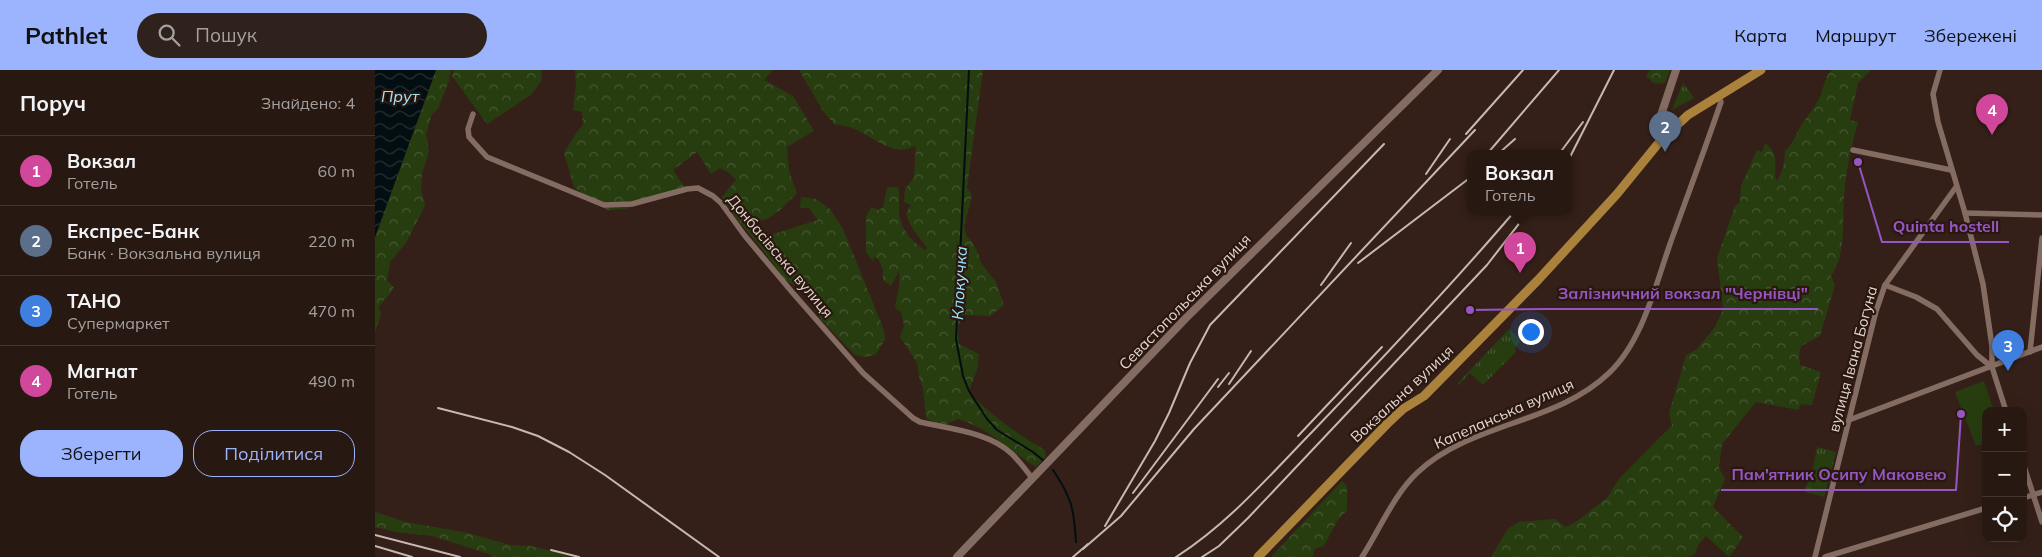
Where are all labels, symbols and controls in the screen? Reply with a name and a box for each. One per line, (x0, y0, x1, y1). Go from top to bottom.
search box (137, 13, 487, 58)
text: Pathlet (25, 20, 107, 50)
icon: search (155, 21, 183, 49)
text: Пошук (195, 23, 257, 47)
text: Карта (1734, 24, 1787, 47)
text: Маршрут (1815, 24, 1896, 47)
text: Збережені (1924, 24, 2017, 47)
water label: Прут (381, 86, 420, 106)
text: Поруч (20, 90, 86, 116)
text: Знайдено: 4 (261, 93, 355, 113)
pin: 4 (1976, 94, 2008, 135)
pin: 2 (1649, 111, 1681, 152)
text: Вокзал (67, 149, 136, 173)
popup (1467, 150, 1572, 215)
text: 1 (31, 161, 41, 181)
text: 60 m (318, 161, 355, 181)
text: Вокзал (1485, 161, 1554, 185)
text: Готель (67, 173, 118, 193)
text: Готель (1485, 185, 1536, 205)
street label: Донбасівська вулиця (723, 190, 838, 321)
callout: Quinta hostell (1882, 211, 2009, 242)
text: Quinta hostell (1893, 216, 1999, 236)
text: Eкспрес-Банк (67, 219, 199, 243)
street label: Севастопольська вулиця (1115, 230, 1255, 374)
text: 2 (31, 231, 41, 251)
text: 220 m (308, 231, 355, 251)
pin: 1 (1504, 232, 1536, 273)
text: Банк · Вокзальна вулиця (67, 243, 261, 263)
water label: Клокучка (947, 245, 971, 320)
callout: Залізничний вокзал "Чернівці" (1548, 278, 1818, 309)
text: Залізничний вокзал "Чернівці" (1558, 283, 1808, 303)
street label: вулиця Івана Богуна (1824, 284, 1881, 434)
text: TAHO (67, 289, 121, 313)
text: 3 (31, 301, 41, 321)
text: 470 m (308, 301, 355, 321)
text: Супермаркет (67, 313, 170, 333)
your location (1518, 319, 1544, 345)
pin: 3 (1992, 330, 2024, 371)
street label: Вокзальна вулиця (1346, 341, 1457, 446)
text: Магнат (67, 359, 137, 383)
text: 4 (31, 371, 41, 391)
text: 490 m (308, 371, 355, 391)
street label: Капеланська вулиця (1431, 374, 1577, 453)
text: Готель (67, 383, 118, 403)
map controls (1982, 407, 2027, 542)
button: + (1982, 407, 2027, 452)
button: Зберегти (20, 430, 183, 477)
button: Поділитися (193, 430, 355, 477)
button: − (1982, 452, 2027, 497)
callout: Пам'ятник Осипу Маковею (1721, 459, 1956, 490)
text: Пам'ятник Осипу Маковею (1731, 464, 1947, 484)
button: locate (1982, 497, 2027, 542)

